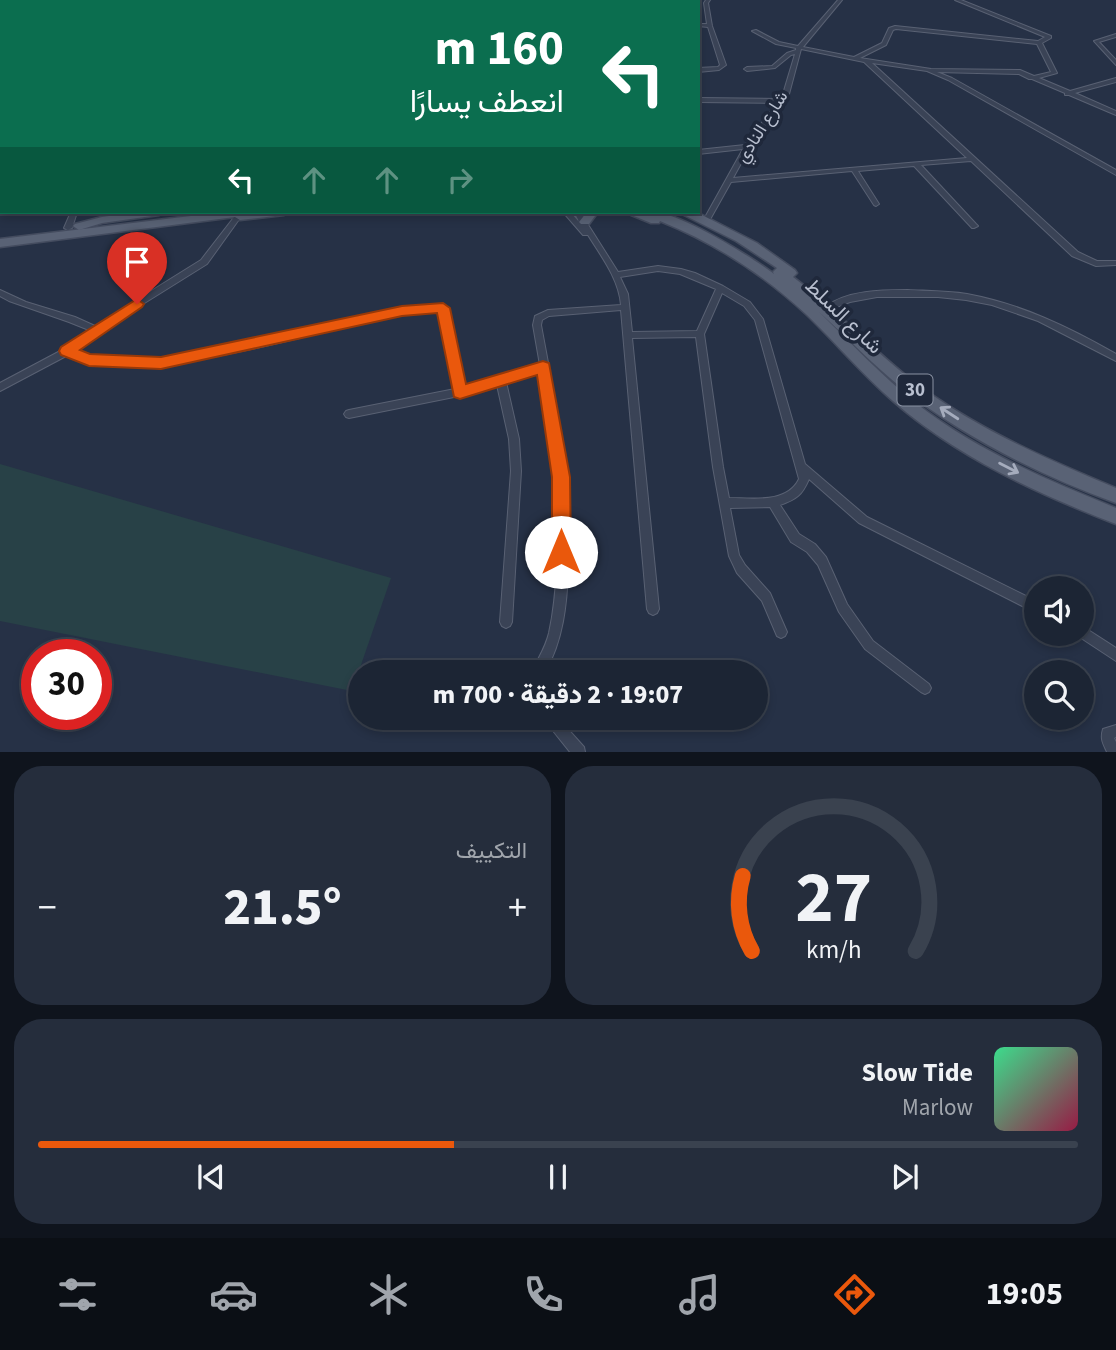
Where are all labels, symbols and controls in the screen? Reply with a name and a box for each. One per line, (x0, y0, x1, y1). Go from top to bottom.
text: 160 m (435, 14, 564, 84)
icon: left (588, 28, 679, 119)
text: انعطف يسارًا (410, 79, 564, 125)
street label: شارع النادي (730, 86, 796, 169)
icon: left (222, 161, 260, 199)
icon: ahead (295, 161, 333, 199)
icon: ahead (368, 161, 406, 199)
icon: right (441, 161, 479, 199)
pin (107, 232, 167, 304)
icon: arrive (118, 243, 156, 281)
street label: شارع السلط (798, 271, 890, 361)
road number: 30 (898, 374, 932, 406)
one-way arrow (940, 406, 959, 421)
one-way arrow (999, 462, 1019, 476)
position arrow (524, 515, 598, 589)
map controls (1024, 576, 1094, 730)
button: sound (1024, 576, 1094, 646)
speed limit sign: 30 (21, 639, 112, 730)
button: search (1024, 660, 1094, 730)
text: 19:07 · 2 دقيقة · 700 m (433, 676, 683, 713)
text: التكييف (456, 834, 527, 867)
text: 27 (795, 847, 872, 951)
text: 21.5° (223, 871, 342, 945)
text: − (38, 881, 57, 935)
text: + (508, 881, 527, 935)
text: km/h (806, 932, 861, 968)
text: Slow Tide (862, 1054, 973, 1091)
text: Marlow (902, 1091, 973, 1124)
icon: previous (192, 1158, 230, 1196)
icon: pause (539, 1158, 577, 1196)
icon: next (886, 1158, 924, 1196)
icon: filters (53, 1270, 102, 1319)
icon: car (209, 1270, 258, 1319)
icon: climate (364, 1270, 413, 1319)
icon: phone (519, 1270, 568, 1319)
icon: music (675, 1270, 724, 1319)
icon: directions (830, 1270, 879, 1319)
text: 19:05 (986, 1271, 1063, 1317)

